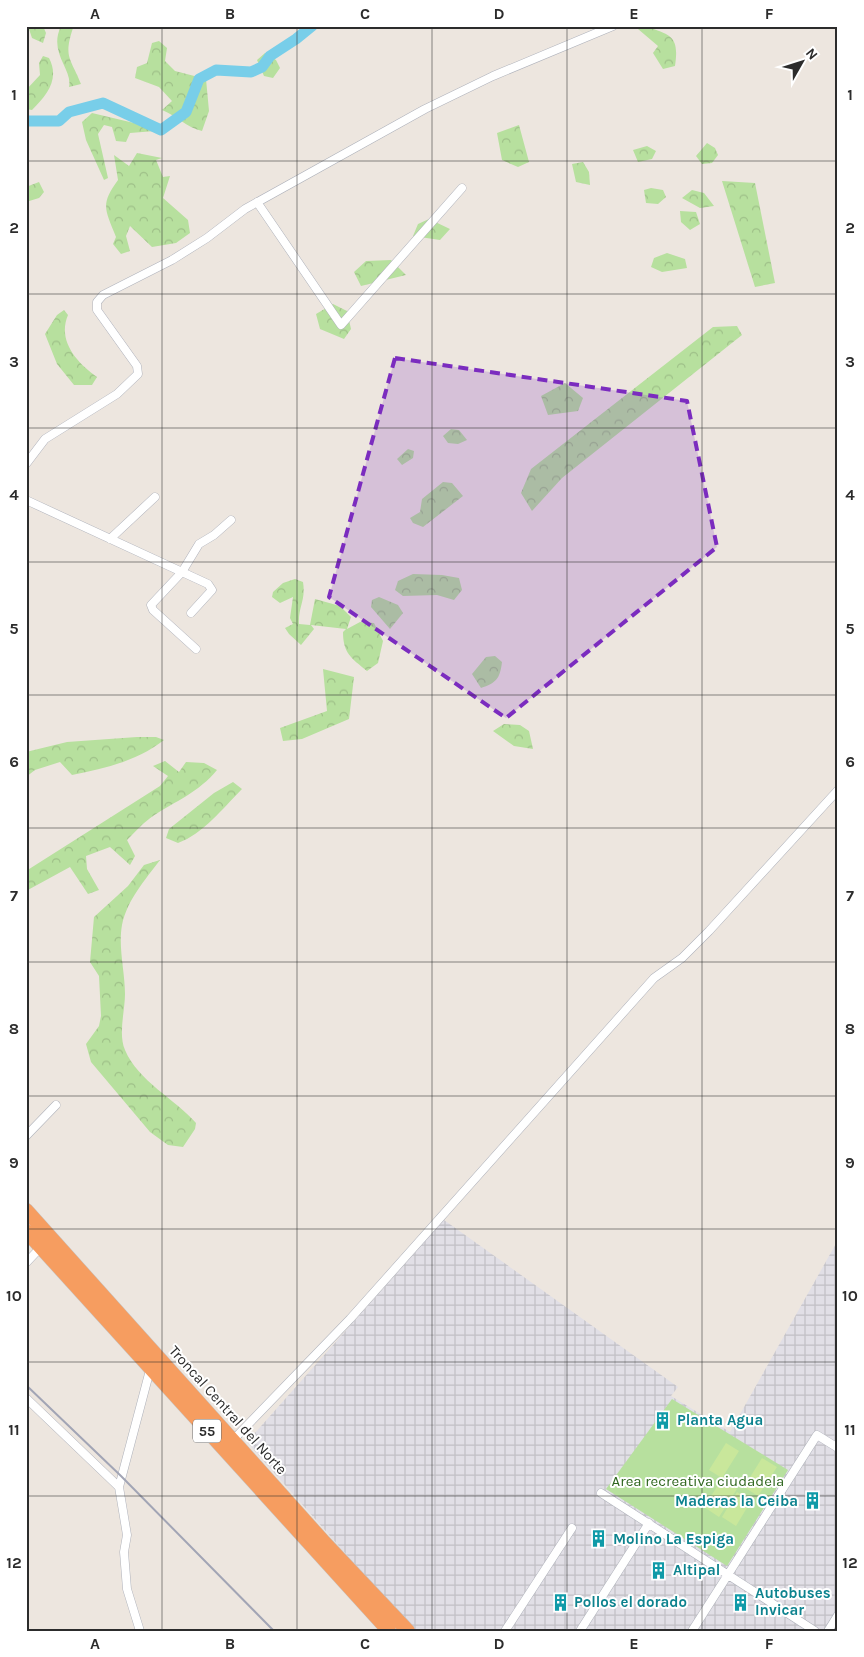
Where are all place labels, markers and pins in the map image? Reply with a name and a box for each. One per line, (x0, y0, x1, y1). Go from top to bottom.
building icon: Planta Agua (653, 1410, 673, 1430)
place label: Planta Agua (677, 1411, 763, 1429)
building icon: Maderas la Ceiba (802, 1491, 822, 1511)
place label: Maderas la Ceiba (675, 1492, 798, 1510)
building icon: Molino La Espiga (589, 1529, 609, 1549)
place label: Molino La Espiga (613, 1530, 734, 1548)
building icon: Altipal (649, 1560, 669, 1580)
place label: Altipal (673, 1561, 720, 1579)
place label: Autobuses Invicar (755, 1584, 831, 1619)
building icon: Pollos el dorado (550, 1592, 570, 1612)
building icon: Autobuses Invicar (731, 1592, 751, 1612)
place label: Pollos el dorado (574, 1593, 687, 1611)

